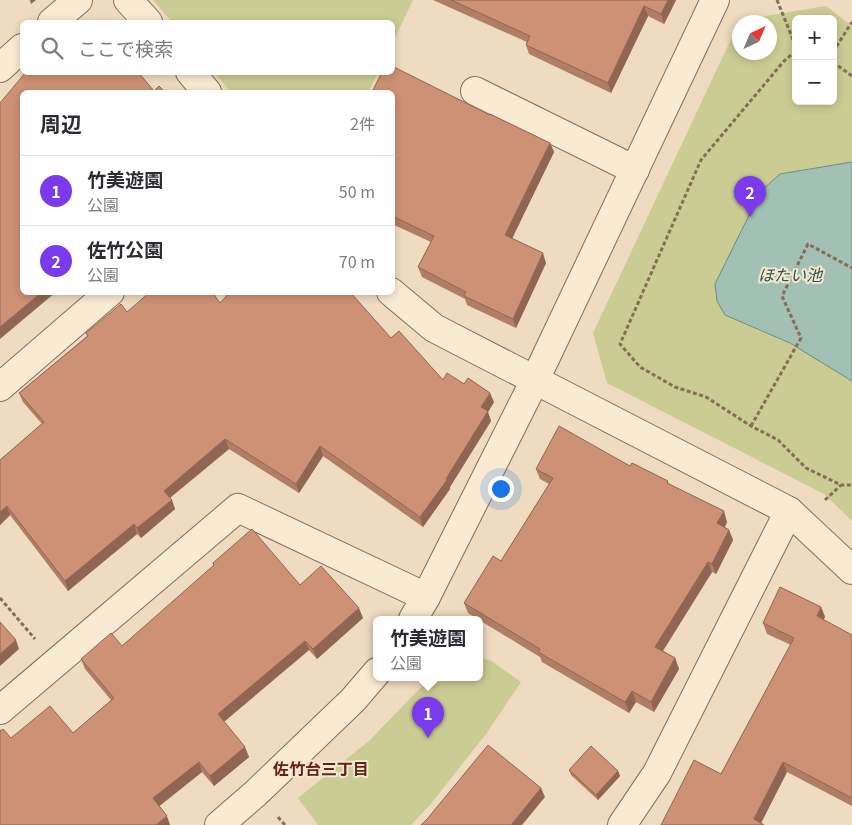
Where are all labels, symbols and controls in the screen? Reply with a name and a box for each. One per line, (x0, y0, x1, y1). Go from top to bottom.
north arrow (732, 15, 777, 60)
map controls (792, 15, 837, 105)
button: + (792, 15, 837, 60)
search box (20, 20, 395, 75)
icon: search (38, 34, 66, 62)
text: ここで検索 (78, 34, 173, 61)
button: − (792, 60, 837, 105)
text: 周辺 (40, 108, 82, 138)
text: 2件 (350, 111, 375, 135)
text: 竹美遊園 (87, 165, 163, 192)
pin: 2 (734, 176, 766, 217)
text: 1 (51, 179, 61, 203)
text: 50 m (339, 179, 375, 203)
text: 公園 (87, 192, 119, 216)
text: 佐竹公園 (87, 235, 163, 262)
text: 2 (51, 249, 61, 273)
text: 70 m (339, 249, 375, 273)
text: 公園 (87, 262, 119, 286)
water label: ほたい池 (758, 262, 824, 286)
your location (488, 476, 514, 502)
popup (373, 616, 483, 681)
text: 竹美遊園 (390, 623, 466, 650)
text: 公園 (390, 650, 422, 674)
pin: 1 (412, 697, 444, 738)
district label: 佐竹台三丁目 (272, 756, 369, 780)

